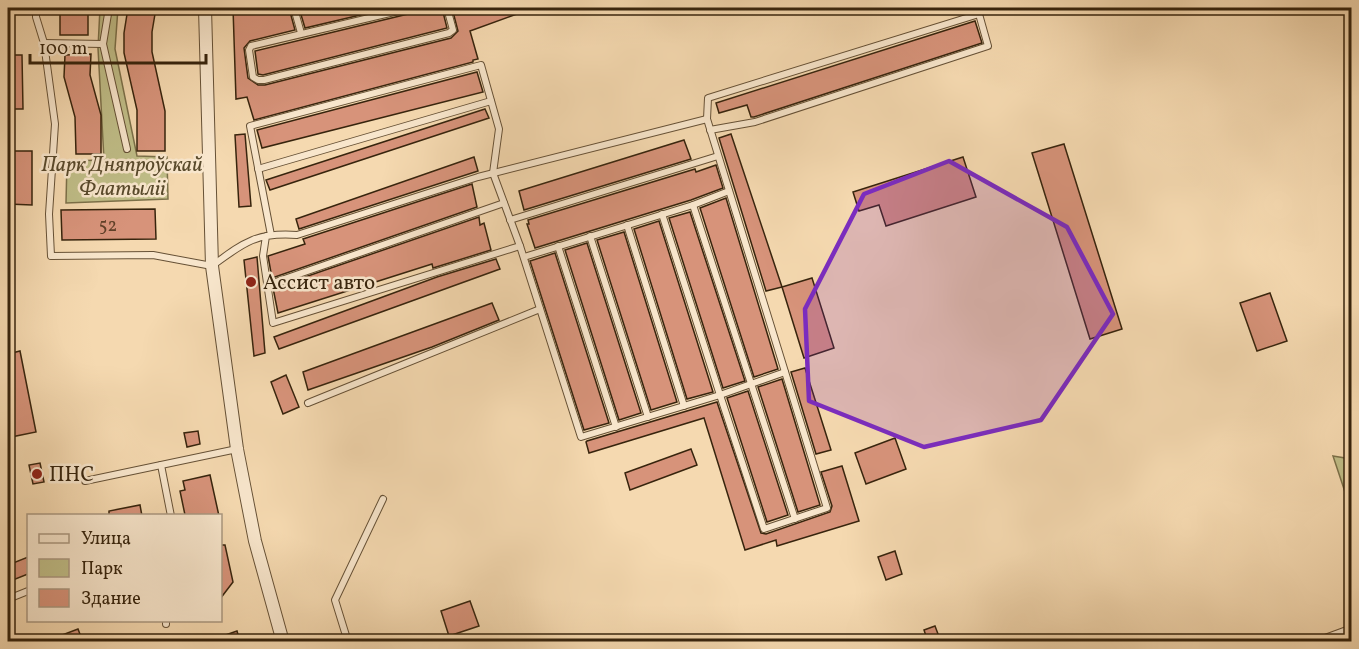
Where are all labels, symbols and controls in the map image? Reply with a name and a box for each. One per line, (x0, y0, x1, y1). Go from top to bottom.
scale bar (30, 27, 206, 65)
text: 100 m (39, 37, 88, 62)
park label: Парк Дняпроўскай Флатыліі (41, 151, 203, 204)
house number: 52 (99, 214, 117, 239)
place label: Ассист авто (263, 269, 375, 298)
marker: Ассист авто (244, 275, 258, 289)
place label: ПНС (49, 461, 94, 490)
marker: ПНС (30, 467, 44, 481)
legend (27, 514, 222, 622)
text: Улица (81, 527, 131, 552)
text: Парк (81, 557, 123, 582)
text: Здание (81, 587, 141, 612)

